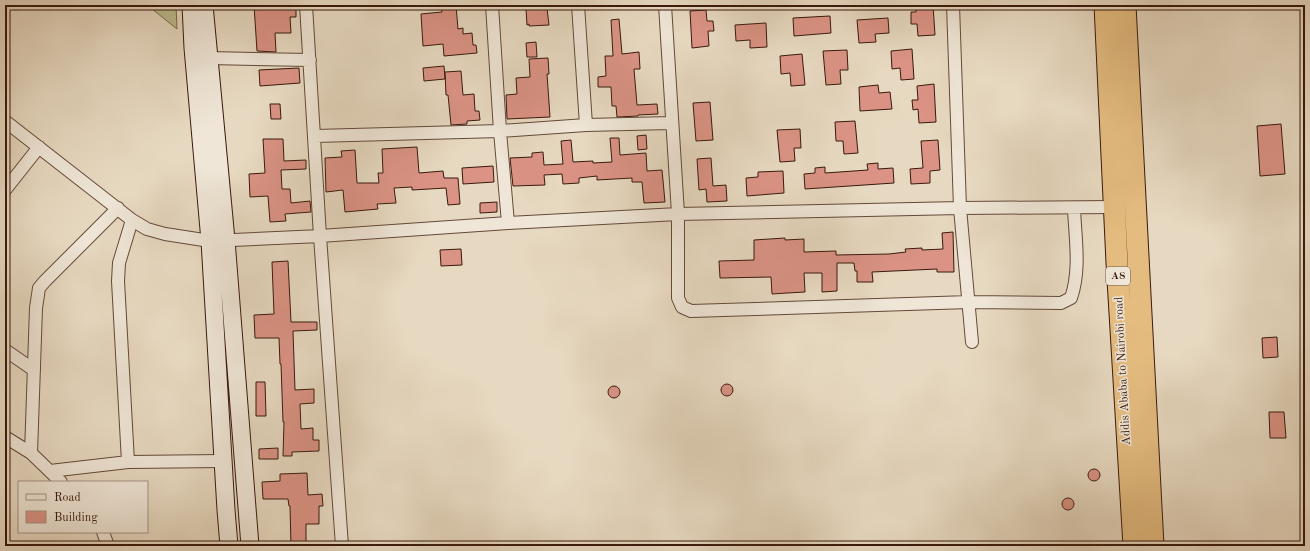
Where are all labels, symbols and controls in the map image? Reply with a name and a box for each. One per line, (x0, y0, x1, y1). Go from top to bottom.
road number: A8 (1106, 267, 1130, 285)
street label: Addis Ababa to Nairobi road (1113, 296, 1133, 446)
legend (18, 481, 148, 533)
text: Road (54, 492, 81, 504)
text: Building (54, 512, 98, 524)

